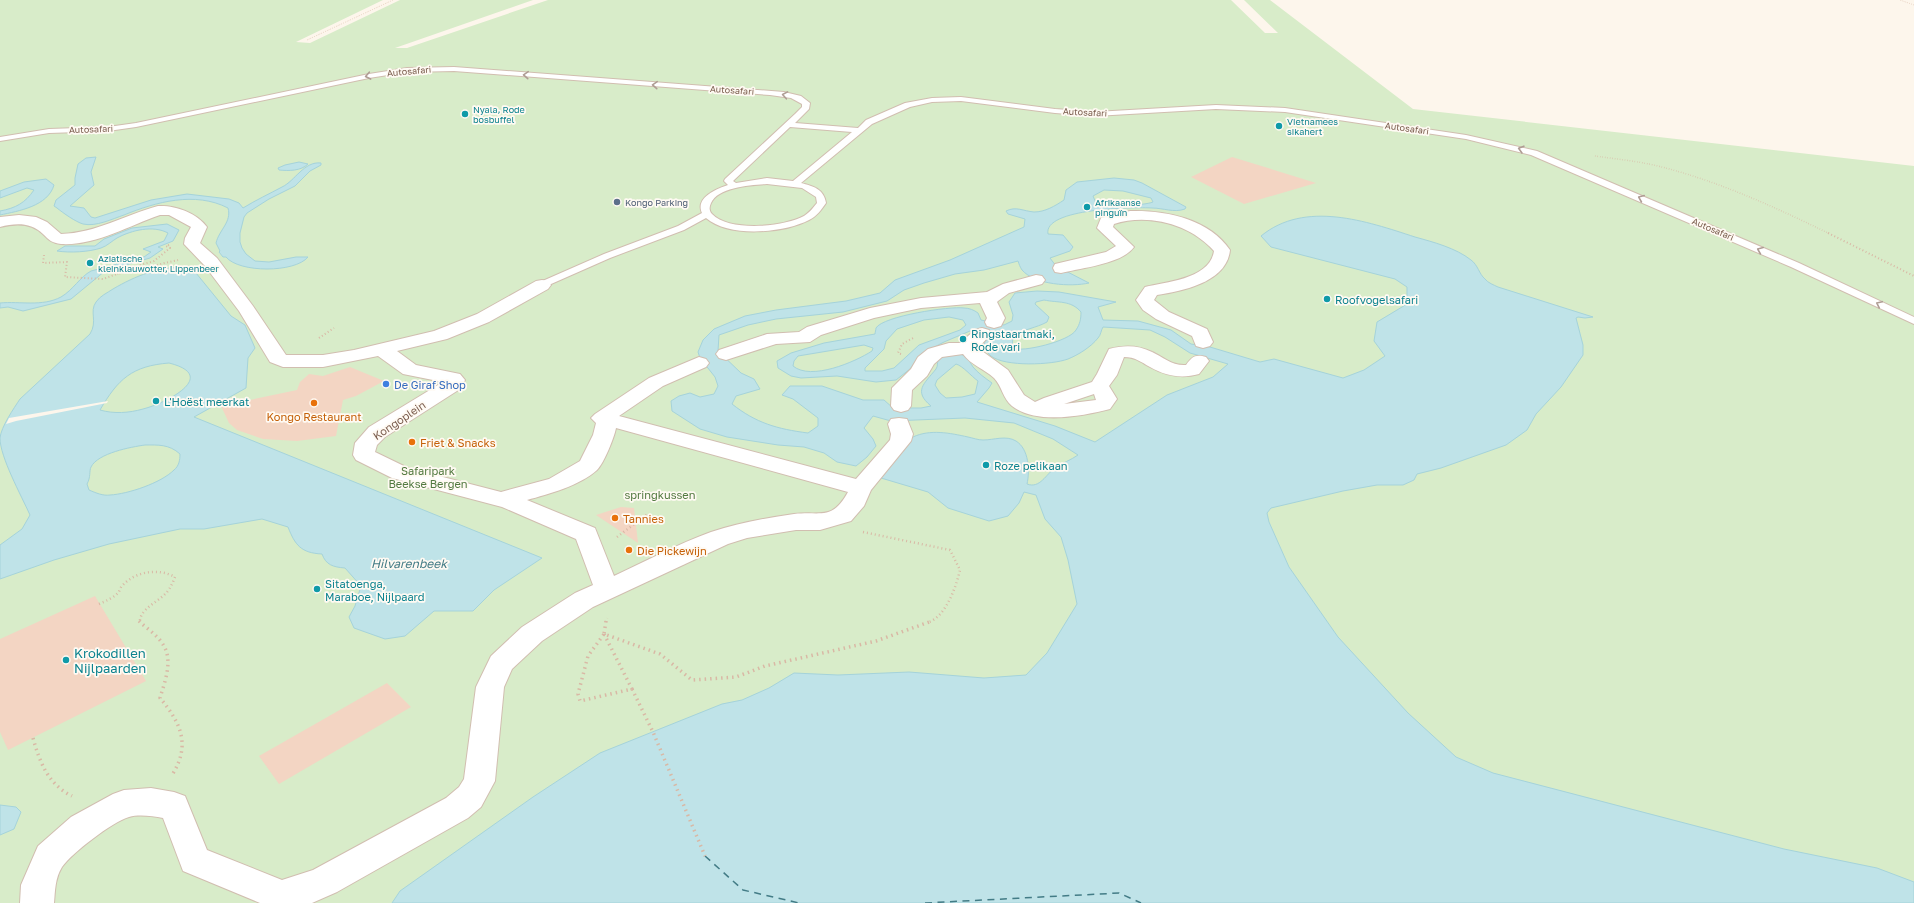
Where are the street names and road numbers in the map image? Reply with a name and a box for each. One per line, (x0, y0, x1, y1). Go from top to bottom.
street label: Autosafari (386, 64, 432, 78)
street label: Autosafari (710, 83, 754, 97)
street label: Autosafari (1063, 105, 1107, 119)
street label: Autosafari (1384, 119, 1430, 137)
street label: Autosafari (69, 123, 113, 135)
street label: Autosafari (1690, 215, 1736, 243)
street label: Kongoplein (370, 398, 428, 442)

